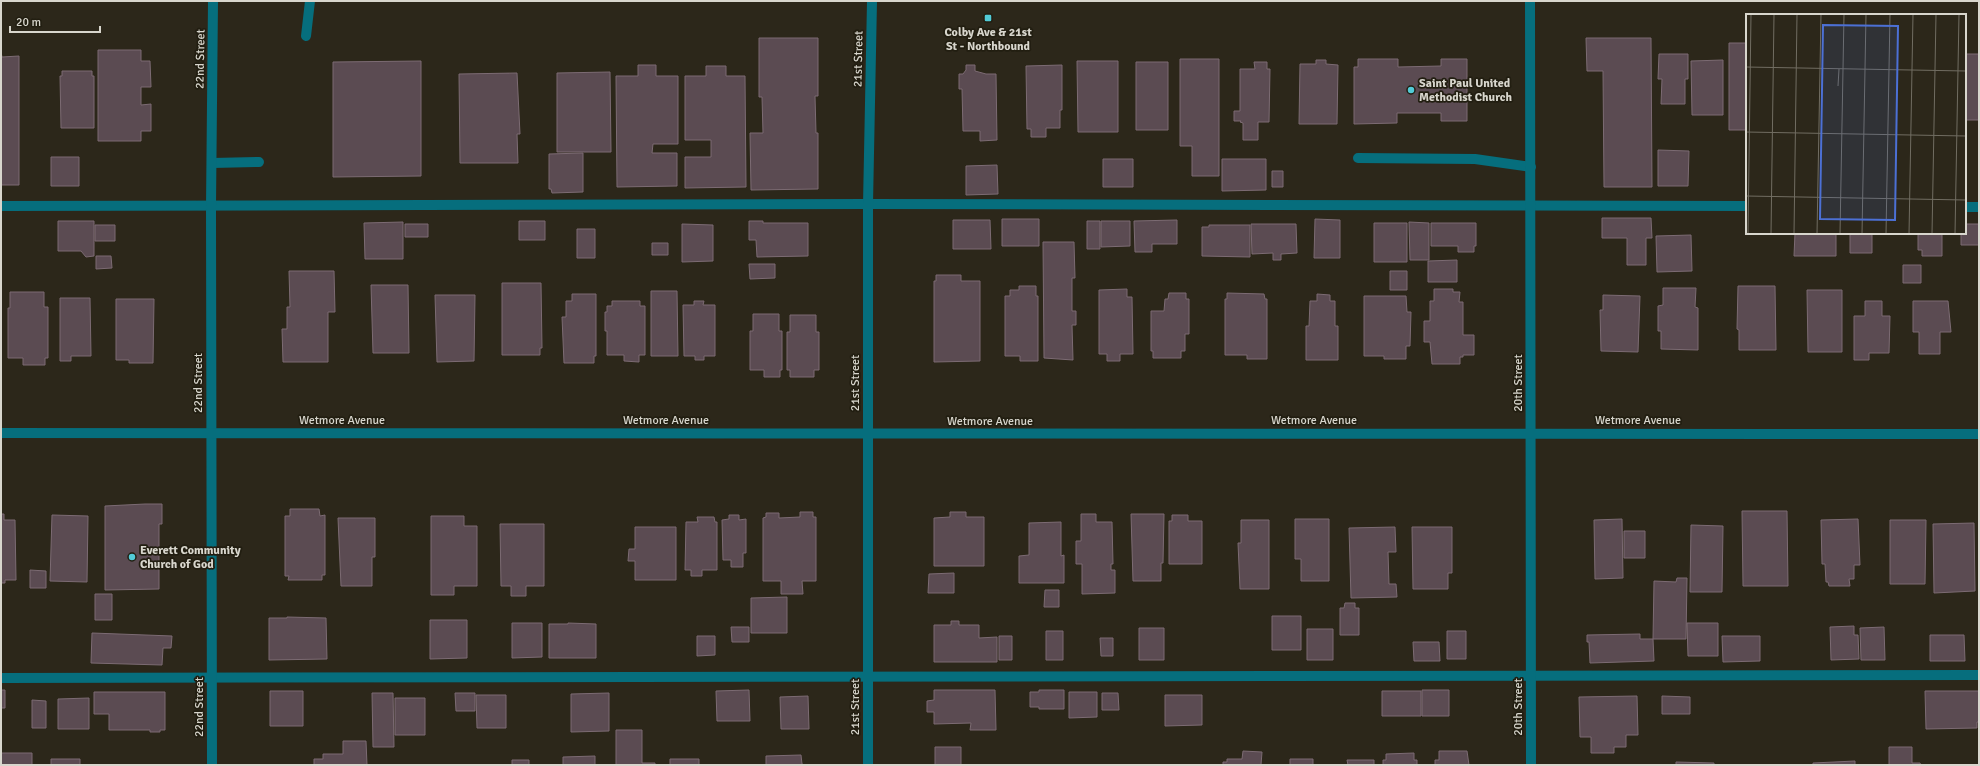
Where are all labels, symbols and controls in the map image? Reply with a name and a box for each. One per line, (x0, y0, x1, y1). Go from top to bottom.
scale bar (10, 8, 100, 34)
marker: Colby Ave & 21st St - Northbound (983, 13, 993, 23)
inset map (1746, 14, 1966, 234)
text: 20 m (16, 15, 41, 30)
place label: Colby Ave & 21st St - Northbound (944, 25, 1032, 54)
street label: 22nd Street (192, 29, 209, 89)
street label: 21st Street (851, 31, 866, 87)
place label: Saint Paul United Methodist Church (1419, 76, 1512, 105)
marker: Saint Paul United Methodist Church (1406, 85, 1416, 95)
street label: 22nd Street (191, 353, 206, 413)
street label: 20th Street (1511, 354, 1526, 412)
street label: 21st Street (848, 355, 863, 411)
street label: Wetmore Avenue (299, 413, 385, 428)
street label: Wetmore Avenue (623, 413, 709, 428)
street label: Wetmore Avenue (1271, 413, 1357, 428)
street label: Wetmore Avenue (1595, 413, 1681, 428)
street label: Wetmore Avenue (947, 414, 1033, 429)
place label: Everett Community Church of God (140, 543, 241, 572)
marker: Everett Community Church of God (127, 552, 137, 562)
street label: 22nd Street (192, 677, 207, 737)
street label: 20th Street (1511, 678, 1526, 736)
street label: 21st Street (848, 679, 863, 735)

